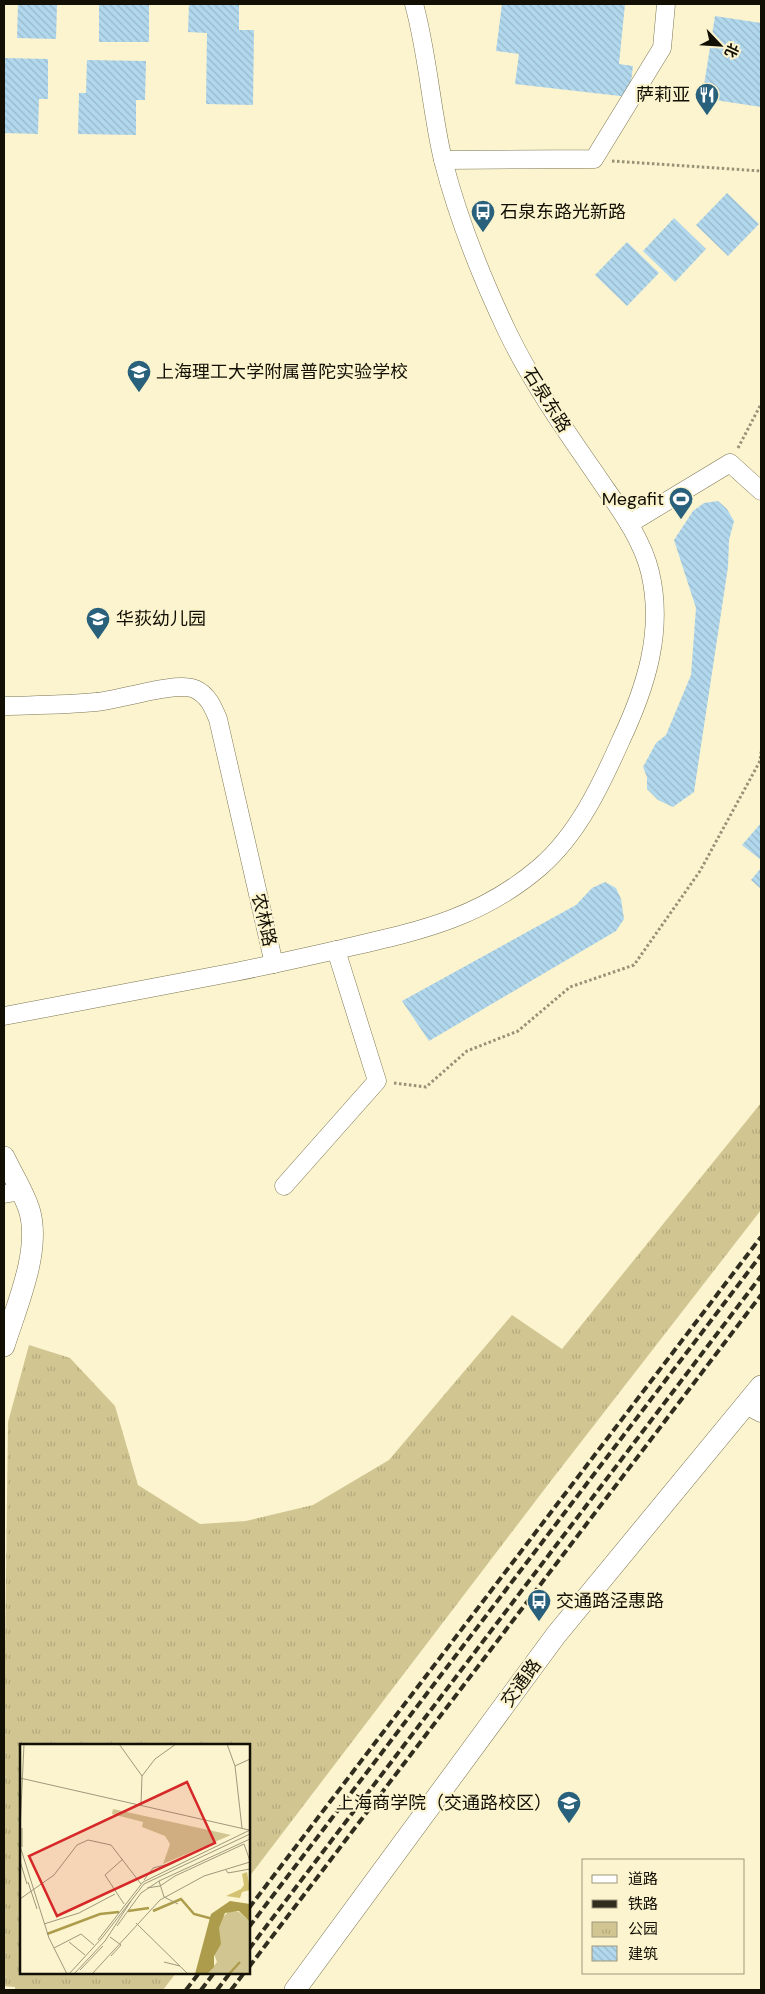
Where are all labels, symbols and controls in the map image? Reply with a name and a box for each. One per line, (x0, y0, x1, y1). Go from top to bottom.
north arrow (695, 20, 745, 70)
text: 北 (721, 40, 743, 61)
restaurant icon: 萨莉亚 (694, 82, 720, 116)
place label: 萨莉亚 (636, 83, 690, 107)
bus stop icon: 石泉东路光新路 (470, 199, 496, 233)
place label: 石泉东路光新路 (500, 200, 626, 224)
school or university icon: 上海理工大学附属普陀实验学校 (126, 359, 152, 393)
place label: 上海理工大学附属普陀实验学校 (156, 360, 408, 384)
street label: 石泉东路 (518, 363, 576, 437)
sports icon: Megafit (668, 486, 694, 520)
place label: Megafit (602, 487, 664, 511)
school or university icon: 华荻幼儿园 (85, 606, 111, 640)
place label: 华荻幼儿园 (116, 607, 206, 631)
street label: 农林路 (246, 891, 282, 949)
bus stop icon: 交通路泾惠路 (526, 1588, 552, 1622)
place label: 交通路泾惠路 (556, 1589, 664, 1613)
street label: 交通路 (495, 1654, 547, 1712)
inset map (20, 1744, 250, 1974)
school or university icon: 上海商学院（交通路校区） (556, 1790, 582, 1824)
place label: 上海商学院（交通路校区） (336, 1791, 552, 1815)
legend (582, 1859, 745, 1974)
text: 道路 (628, 1869, 658, 1889)
text: 铁路 (628, 1894, 658, 1914)
text: 公园 (628, 1919, 658, 1939)
text: 建筑 (628, 1944, 658, 1964)

